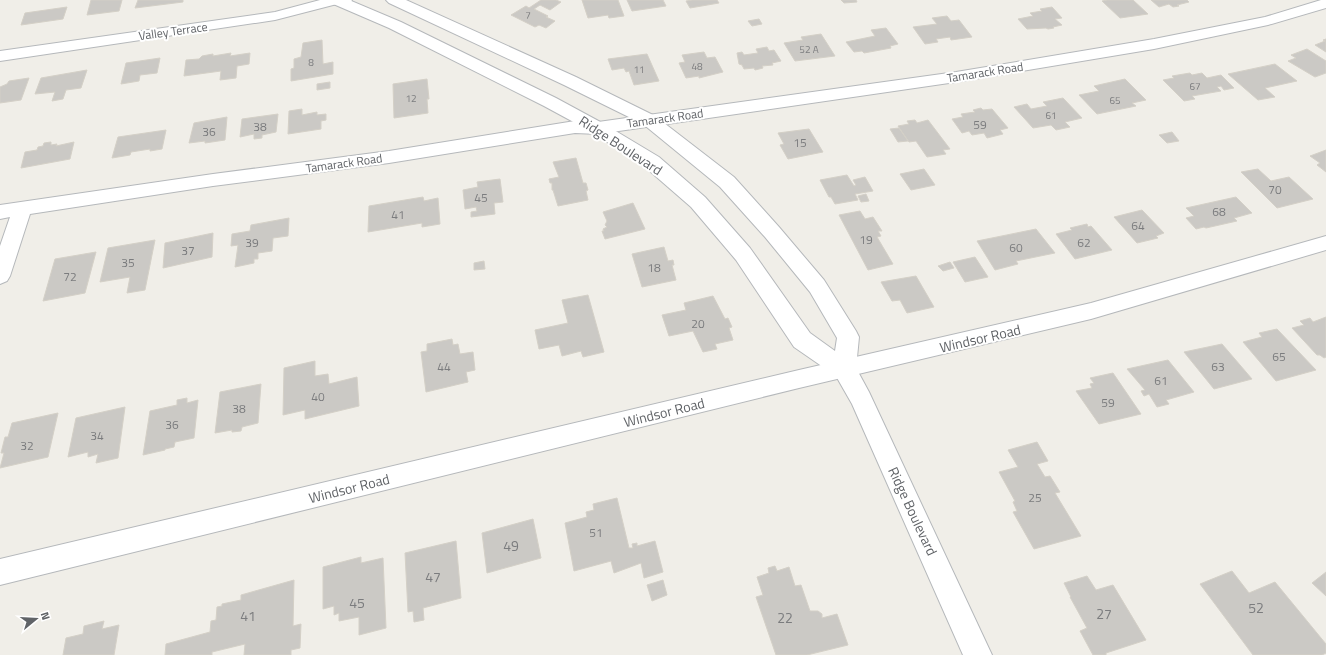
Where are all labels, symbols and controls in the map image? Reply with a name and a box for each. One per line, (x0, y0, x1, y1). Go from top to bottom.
house number: 7 (525, 8, 531, 23)
street label: Valley Terrace (137, 17, 209, 45)
house number: 52 A (799, 42, 819, 57)
house number: 8 (308, 55, 314, 70)
street label: Tamarack Road (945, 57, 1025, 87)
house number: 48 (691, 59, 703, 74)
house number: 11 (633, 62, 645, 77)
house number: 67 (1189, 79, 1201, 94)
house number: 12 (405, 91, 417, 106)
house number: 65 (1109, 93, 1121, 108)
street label: Tamarack Road (626, 103, 704, 133)
house number: 61 (1045, 108, 1057, 123)
street label: Ridge Boulevard (575, 110, 667, 180)
house number: 59 (973, 115, 987, 134)
house number: 38 (253, 117, 267, 136)
house number: 36 (202, 122, 216, 141)
house number: 15 (793, 133, 807, 152)
street label: Tamarack Road (305, 148, 383, 178)
house number: 70 (1268, 180, 1282, 199)
house number: 45 (474, 188, 488, 207)
house number: 68 (1212, 202, 1226, 221)
house number: 41 (391, 205, 405, 224)
house number: 64 (1131, 216, 1145, 235)
house number: 19 (859, 230, 873, 249)
house number: 39 (245, 233, 259, 252)
house number: 62 (1077, 233, 1091, 252)
house number: 60 (1009, 238, 1023, 257)
house number: 37 (181, 241, 195, 260)
house number: 35 (121, 253, 135, 272)
house number: 18 (647, 258, 661, 277)
house number: 72 (63, 267, 77, 286)
house number: 20 (691, 314, 705, 333)
street label: Windsor Road (937, 318, 1023, 358)
house number: 65 (1272, 347, 1286, 366)
house number: 44 (437, 357, 451, 376)
house number: 63 (1211, 357, 1225, 376)
house number: 61 (1154, 371, 1168, 390)
house number: 40 (311, 387, 325, 406)
street label: Windsor Road (621, 392, 707, 432)
house number: 59 (1101, 393, 1115, 412)
house number: 38 (232, 399, 246, 418)
house number: 36 (165, 415, 179, 434)
house number: 34 (90, 426, 104, 445)
house number: 32 (20, 436, 34, 455)
street label: Ridge Boulevard (883, 463, 943, 559)
street label: Windsor Road (306, 468, 392, 508)
house number: 25 (1028, 488, 1042, 507)
house number: 51 (589, 523, 603, 542)
house number: 49 (503, 535, 519, 556)
house number: 47 (425, 566, 441, 587)
house number: 45 (349, 592, 365, 613)
house number: 52 (1248, 597, 1264, 618)
north arrow (16, 599, 56, 639)
house number: 27 (1096, 603, 1112, 624)
house number: 41 (240, 605, 256, 626)
house number: 22 (777, 607, 793, 628)
text: N (37, 610, 54, 622)

